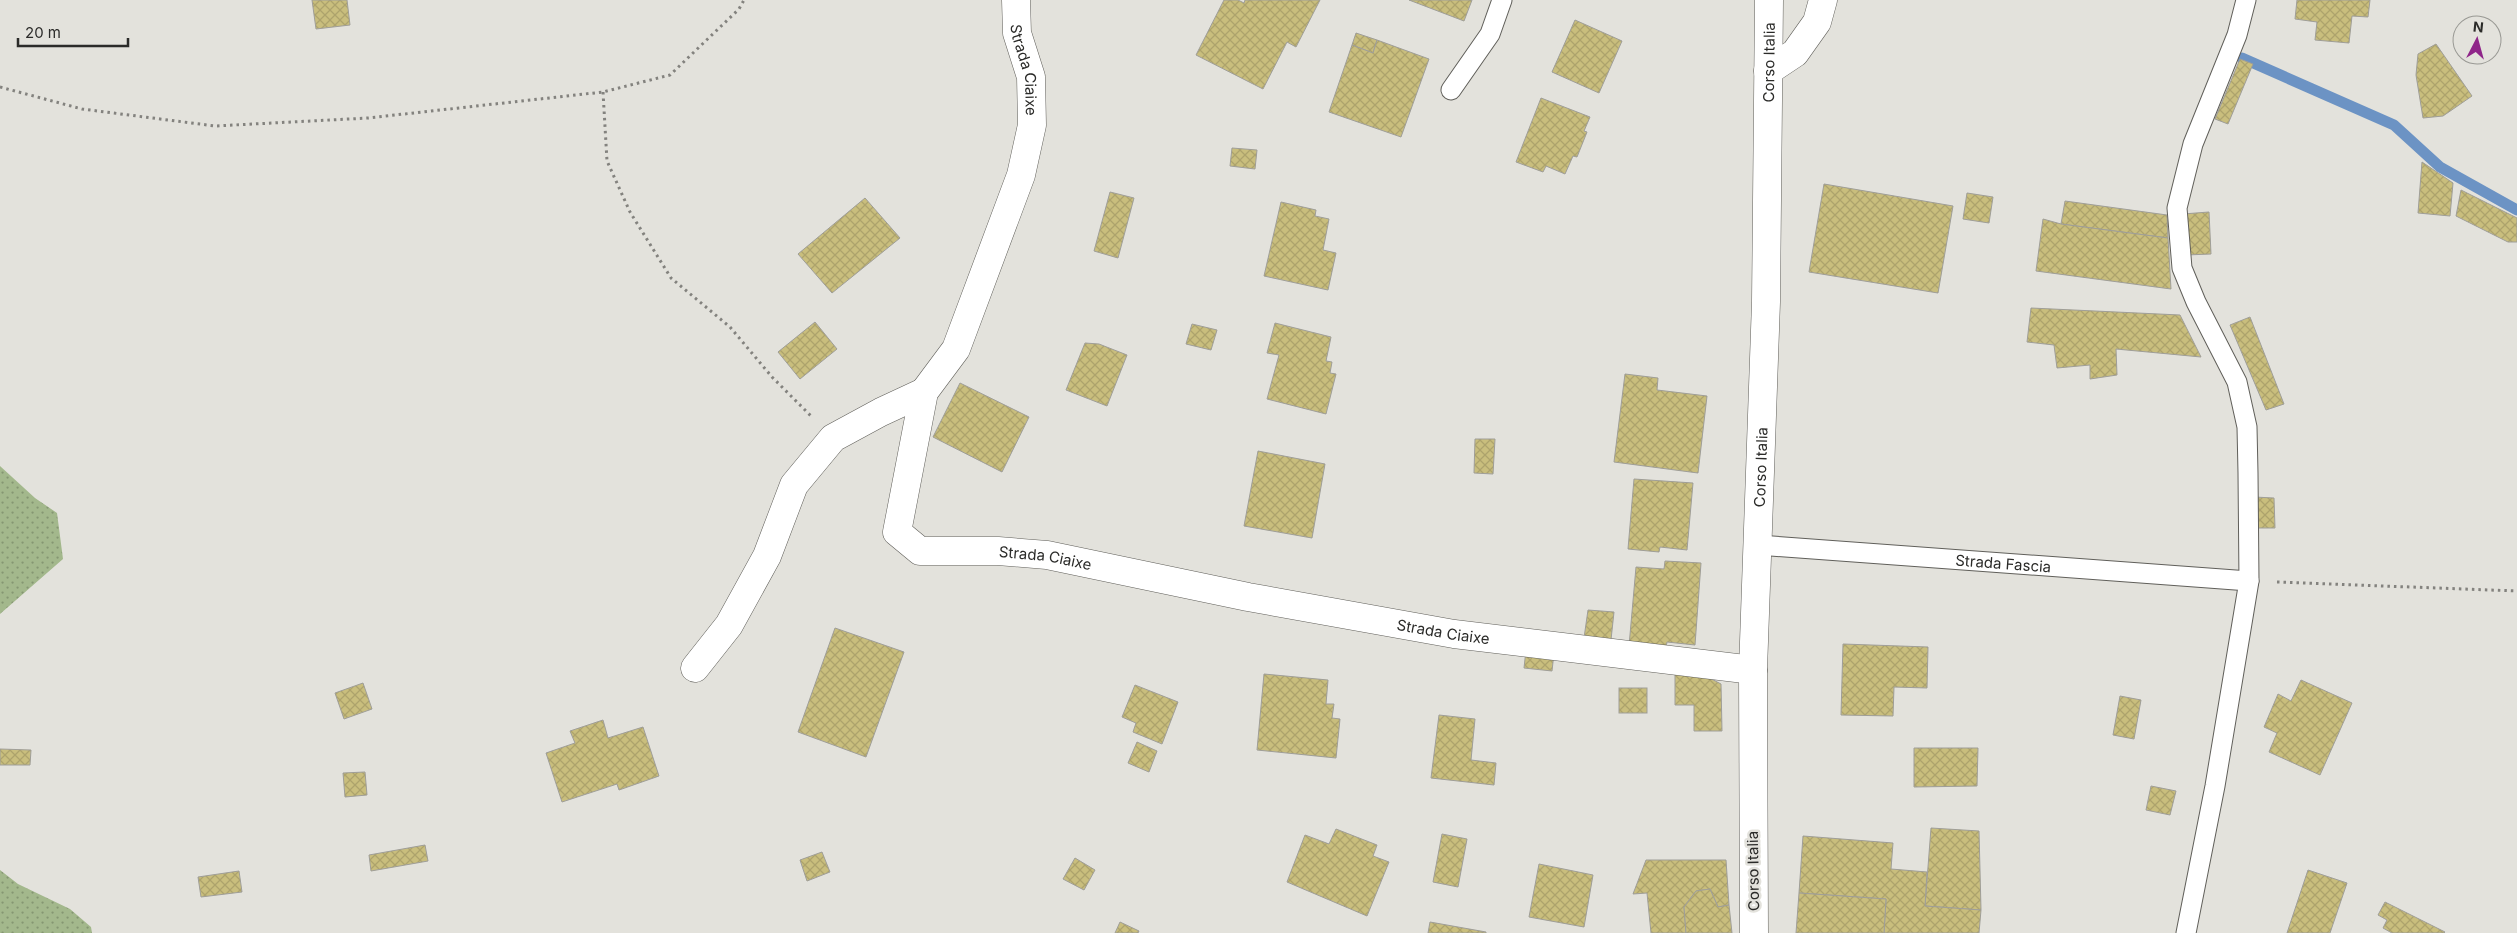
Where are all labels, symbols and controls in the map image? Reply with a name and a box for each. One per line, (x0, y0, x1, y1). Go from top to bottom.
scale bar (18, 15, 128, 47)
north arrow (2452, 15, 2502, 65)
text: N (2472, 18, 2485, 36)
street label: Corso Italia (1758, 22, 1778, 102)
text: 20 m (25, 23, 61, 42)
street label: Strada Ciaixe (1007, 24, 1041, 116)
street label: Corso Italia (1749, 427, 1771, 508)
street label: Strada Ciaixe (998, 542, 1094, 574)
street label: Strada Fascia (1955, 550, 2052, 576)
street label: Strada Ciaixe (1395, 614, 1491, 648)
street label: Corso Italia (1743, 831, 1763, 911)

